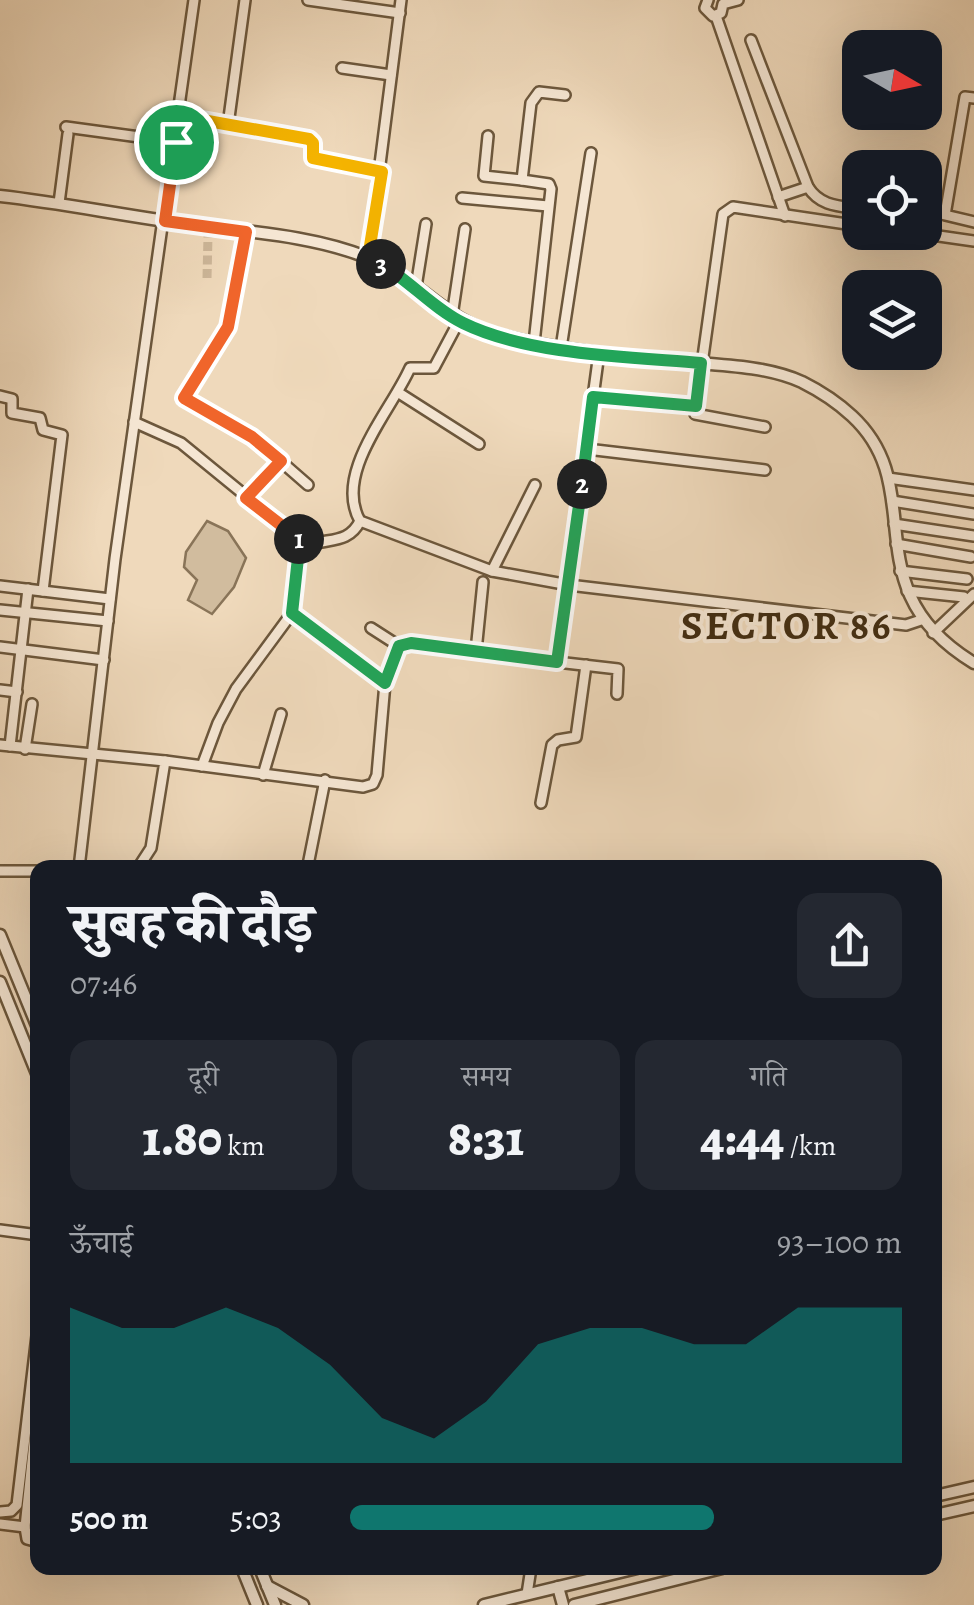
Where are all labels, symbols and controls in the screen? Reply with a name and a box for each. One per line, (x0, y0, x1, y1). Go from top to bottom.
north arrow (842, 30, 942, 130)
map controls (842, 30, 942, 370)
pin (134, 100, 219, 185)
icon: arrive (149, 115, 204, 170)
button: locate (842, 150, 942, 250)
pin: 3 (356, 239, 406, 289)
text: 3 (375, 245, 387, 283)
button: layers (842, 270, 942, 370)
pin: 2 (557, 459, 607, 509)
text: 2 (575, 465, 589, 503)
pin: 1 (274, 514, 324, 564)
text: 1 (294, 520, 304, 558)
district label: SECTOR 86 (681, 598, 893, 653)
text: सुबह की दौड़ (70, 886, 313, 961)
button: share (797, 893, 902, 998)
text: 07:46 (70, 961, 137, 1005)
text: दूरी (188, 1058, 219, 1096)
text: समय (461, 1058, 511, 1096)
text: गति (750, 1058, 787, 1096)
text: 1.80 (143, 1104, 222, 1172)
text: 8:31 (448, 1104, 524, 1172)
text: 4:44 (700, 1104, 784, 1172)
text: km (222, 1127, 265, 1165)
text: /km (784, 1127, 836, 1165)
text: ऊँचाई (70, 1220, 133, 1264)
text: 93–100 m (777, 1220, 902, 1264)
text: 500 m (70, 1496, 148, 1540)
text: 5:03 (230, 1496, 282, 1540)

